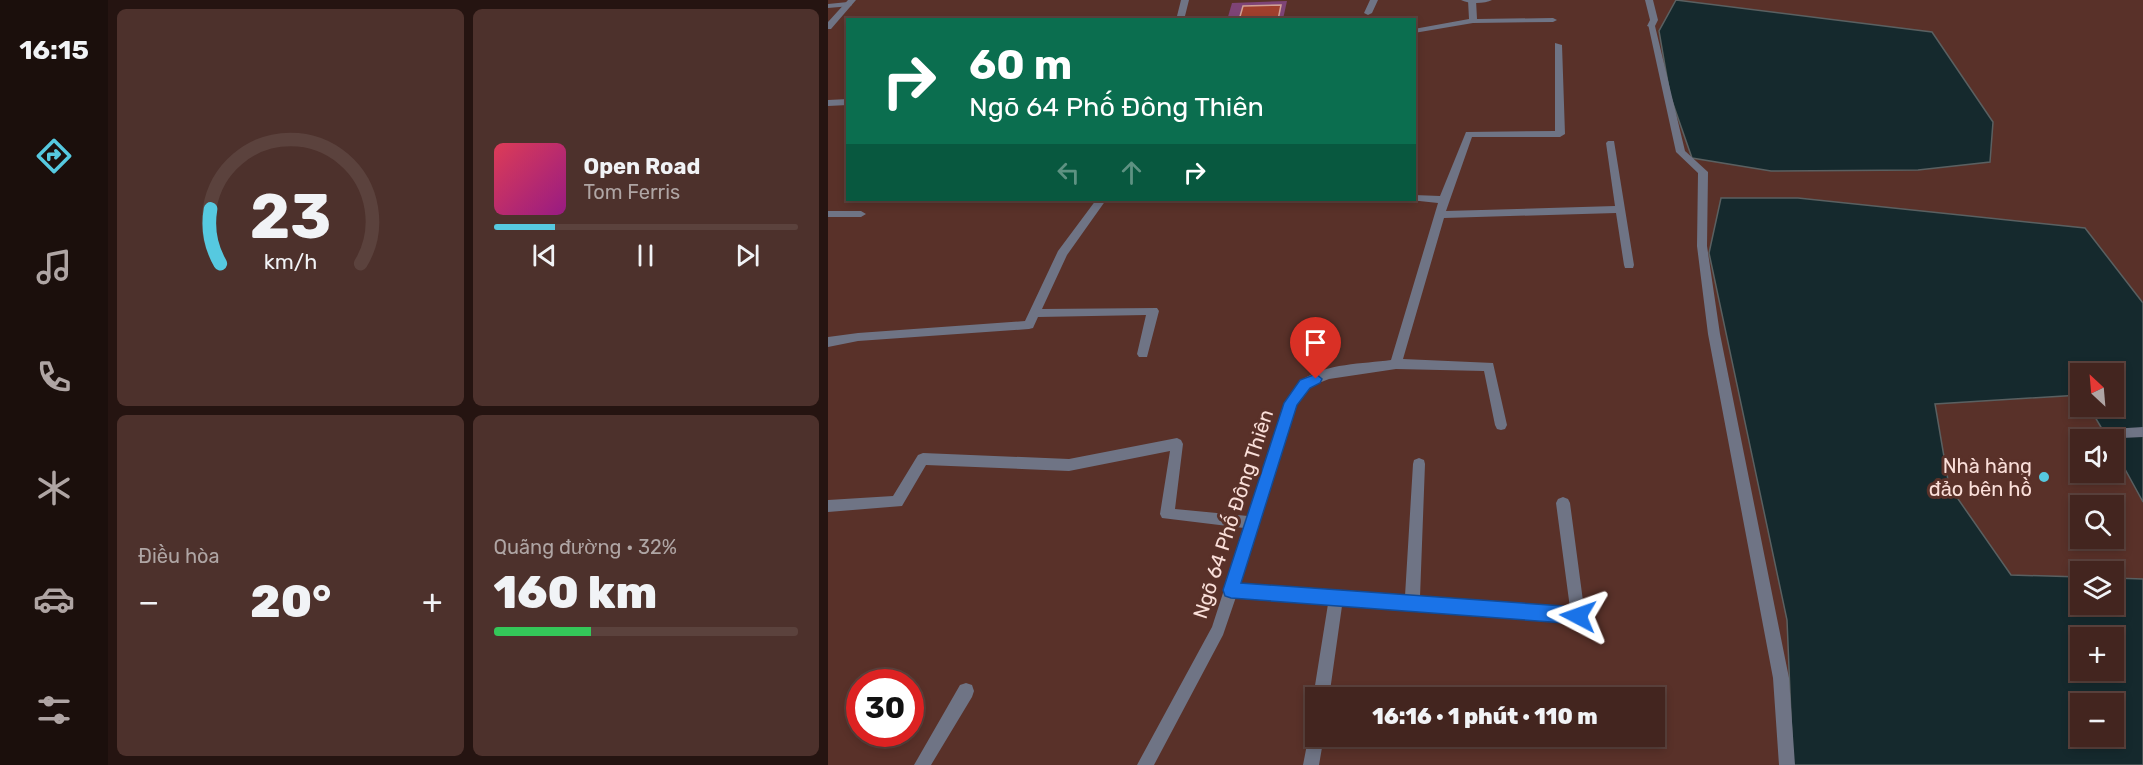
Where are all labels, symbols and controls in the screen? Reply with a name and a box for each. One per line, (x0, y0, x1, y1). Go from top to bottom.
text: 16:15 (19, 34, 89, 66)
text: 60 m (969, 40, 1072, 90)
icon: right (870, 42, 948, 120)
text: Ngõ 64 Phố Đông Thiên (969, 91, 1264, 123)
icon: directions (33, 135, 75, 177)
text: Open Road (584, 153, 700, 180)
icon: left (1052, 156, 1085, 189)
icon: ahead (1115, 156, 1148, 189)
icon: right (1178, 156, 1211, 189)
text: Tom Ferris (584, 180, 680, 204)
text: 23 (249, 181, 331, 255)
icon: previous (528, 239, 561, 272)
icon: pause (629, 239, 662, 272)
icon: next (731, 239, 764, 272)
icon: music (33, 246, 75, 288)
text: km/h (263, 250, 317, 275)
pin (1290, 317, 1341, 379)
icon: arrive (1299, 326, 1332, 359)
icon: phone (33, 356, 75, 398)
north arrow (2070, 363, 2124, 417)
map controls (2070, 363, 2124, 747)
street label: Ngõ 64 Phố Đông Thiên (1188, 406, 1278, 622)
button: sound (2070, 429, 2124, 483)
place label: Nhà hàng đảo bên hồ (1929, 454, 2032, 501)
icon: climate (33, 467, 75, 509)
marker: Nhà hàng đảo bên hồ (2037, 470, 2051, 484)
button: search (2070, 495, 2124, 549)
text: Quãng đường · 32% (494, 535, 677, 559)
text: Điều hòa (138, 544, 220, 568)
button: layers (2070, 561, 2124, 615)
text: 160 km (494, 566, 657, 619)
text: 20° (250, 575, 331, 628)
icon: car (33, 578, 75, 620)
text: − (138, 582, 159, 621)
text: + (422, 582, 443, 621)
position arrow (1546, 584, 1610, 648)
button: + (2070, 627, 2124, 681)
speed limit sign: 30 (846, 669, 924, 747)
icon: filters (33, 689, 75, 731)
button: − (2070, 693, 2124, 747)
text: 16:16 · 1 phút · 110 m (1372, 703, 1598, 730)

